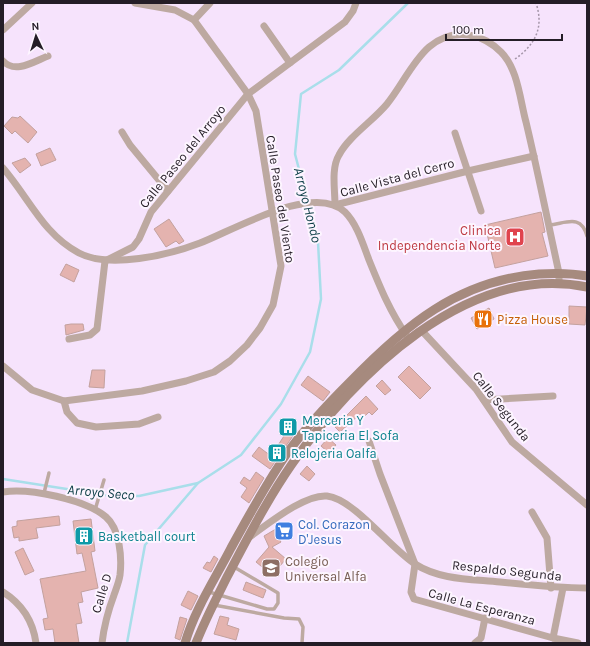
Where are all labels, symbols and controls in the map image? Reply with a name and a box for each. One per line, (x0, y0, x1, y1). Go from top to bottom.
north arrow (16, 16, 56, 56)
scale bar (446, 16, 562, 42)
text: N (31, 20, 40, 33)
text: 100 m (452, 23, 484, 37)
street label: Calle Paseo del Arroyo (136, 102, 229, 211)
street label: Calle Paseo del Viento (263, 134, 298, 264)
street label: Calle Vista del Cerro (338, 155, 456, 200)
water label: Arroyo Hondo (290, 166, 325, 245)
place label: Clinica Independencia Norte (378, 223, 501, 253)
hospital icon: Clinica Independencia Norte (504, 226, 526, 248)
restaurant icon: Pizza House (472, 308, 494, 330)
place label: Pizza House (497, 312, 568, 327)
street label: Calle Segunda (470, 368, 534, 444)
place label: Merceria Y Tapiceria El Sofa (302, 413, 399, 443)
building icon: Merceria Y Tapiceria El Sofa (277, 416, 299, 438)
building icon: Relojeria Oalfa (266, 442, 288, 464)
place label: Relojeria Oalfa (291, 446, 377, 461)
water label: Arroyo Seco (67, 481, 135, 504)
place label: Col. Corazon D'Jesus (298, 517, 370, 547)
supermarket icon: Col. Corazon D'Jesus (273, 520, 295, 542)
building icon: Basketball court (73, 525, 95, 547)
place label: Basketball court (98, 529, 196, 544)
place label: Colegio Universal Alfa (285, 554, 367, 584)
school or university icon: Colegio Universal Alfa (260, 557, 282, 579)
street label: Respaldo Segunda (451, 557, 563, 584)
street label: Calle D (88, 571, 115, 615)
street label: Calle La Esperanza (427, 585, 537, 628)

